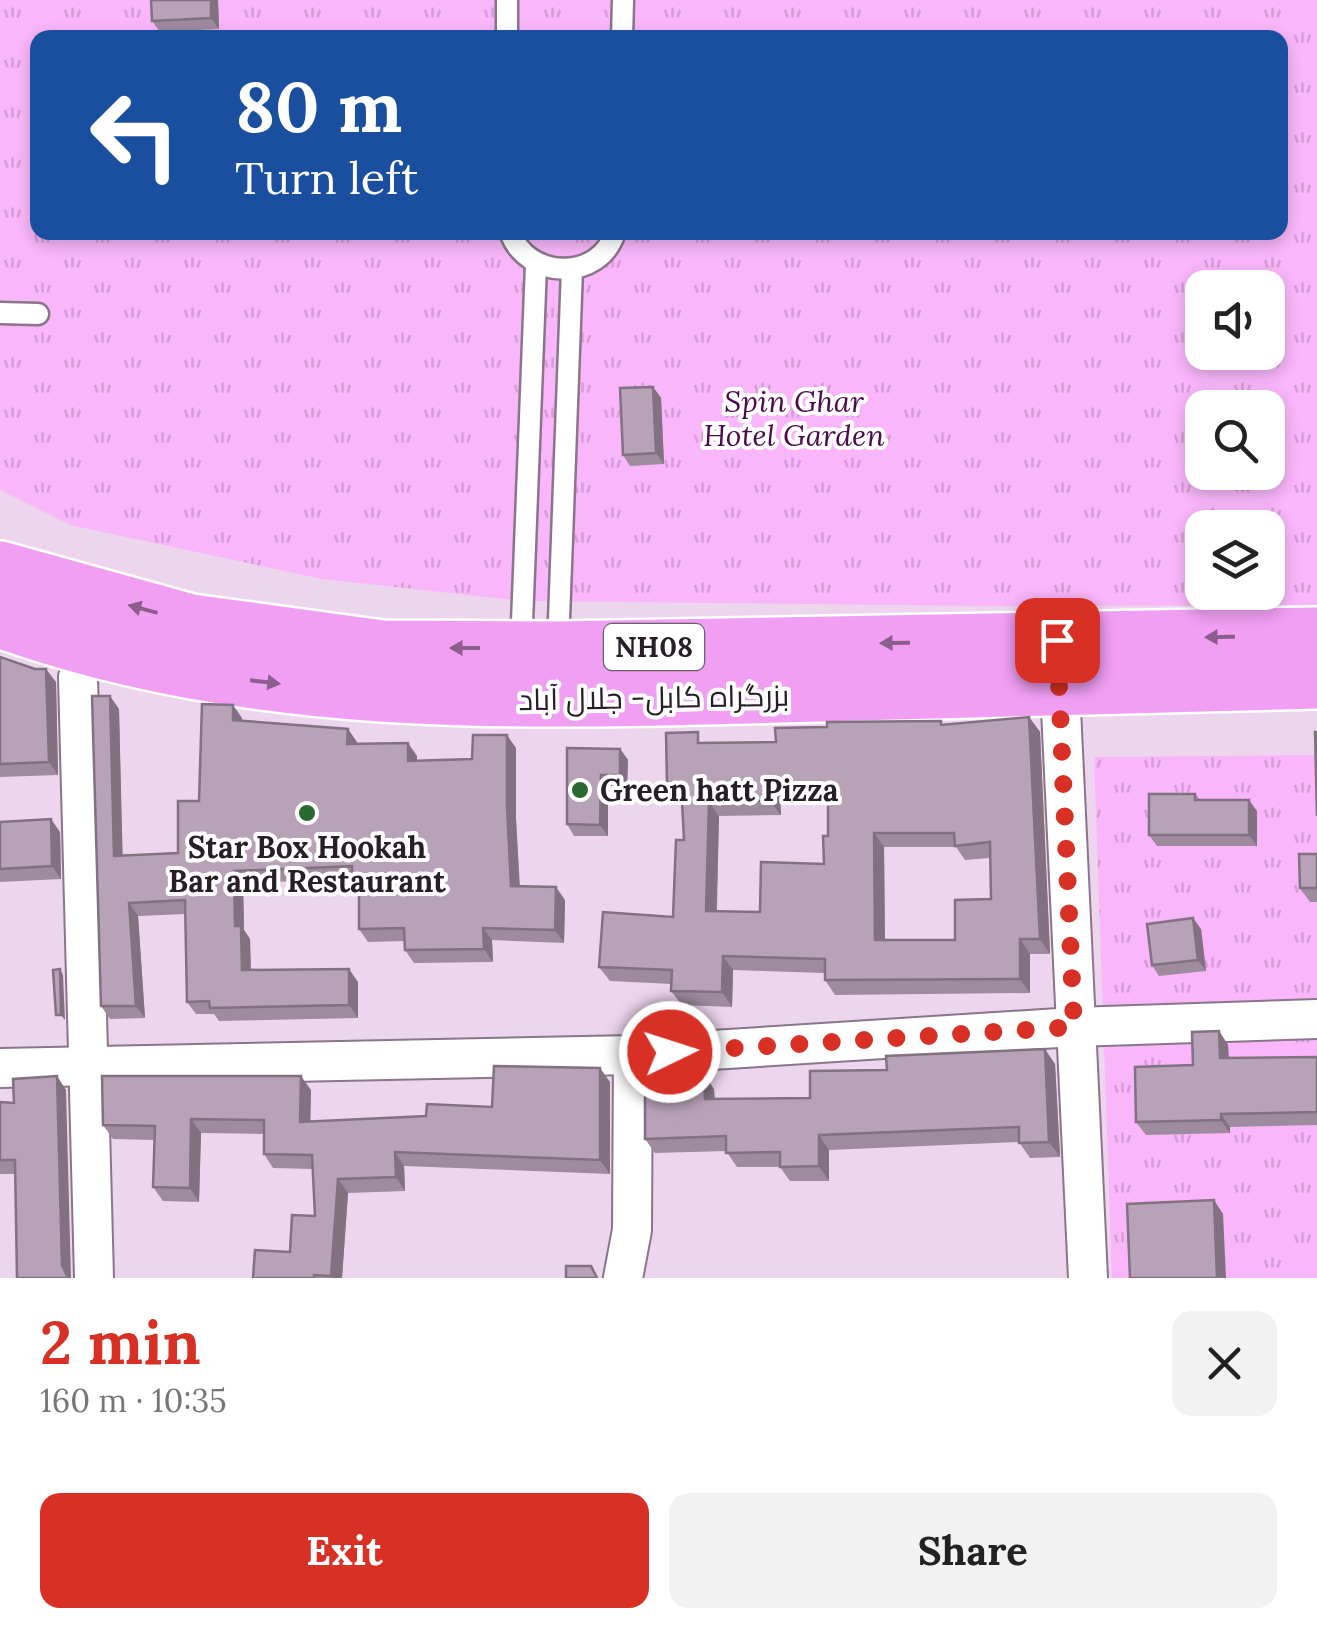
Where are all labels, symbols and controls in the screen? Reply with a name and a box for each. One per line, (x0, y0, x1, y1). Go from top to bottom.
text: 80 m (235, 62, 402, 151)
icon: left (70, 70, 200, 200)
text: Turn left (235, 149, 418, 206)
map controls (1185, 270, 1285, 610)
button: sound (1185, 270, 1285, 370)
park label: Spin Ghar Hotel Garden (703, 382, 885, 454)
button: search (1185, 390, 1285, 490)
button: layers (1185, 510, 1285, 610)
pin (1015, 598, 1100, 683)
one-way arrow (127, 601, 158, 617)
icon: arrive (1030, 613, 1085, 668)
road number: NH08 (604, 624, 704, 670)
one-way arrow (1203, 629, 1235, 645)
one-way arrow (878, 635, 910, 651)
one-way arrow (448, 640, 480, 656)
one-way arrow (249, 675, 281, 691)
street label: بزرگراه کابل- جلال آباد (518, 676, 790, 718)
place label: Green hatt Pizza (600, 771, 839, 809)
marker: Green hatt Pizza (569, 779, 591, 801)
marker: Star Box Hookah Bar and Restaurant (296, 802, 318, 824)
place label: Star Box Hookah Bar and Restaurant (168, 828, 446, 900)
position arrow (618, 1000, 722, 1104)
text: 2 min (40, 1304, 201, 1380)
button: close (1172, 1311, 1277, 1416)
text: 160 m · 10:35 (40, 1380, 227, 1421)
button: Exit (40, 1493, 649, 1608)
button: Share (669, 1493, 1277, 1608)

